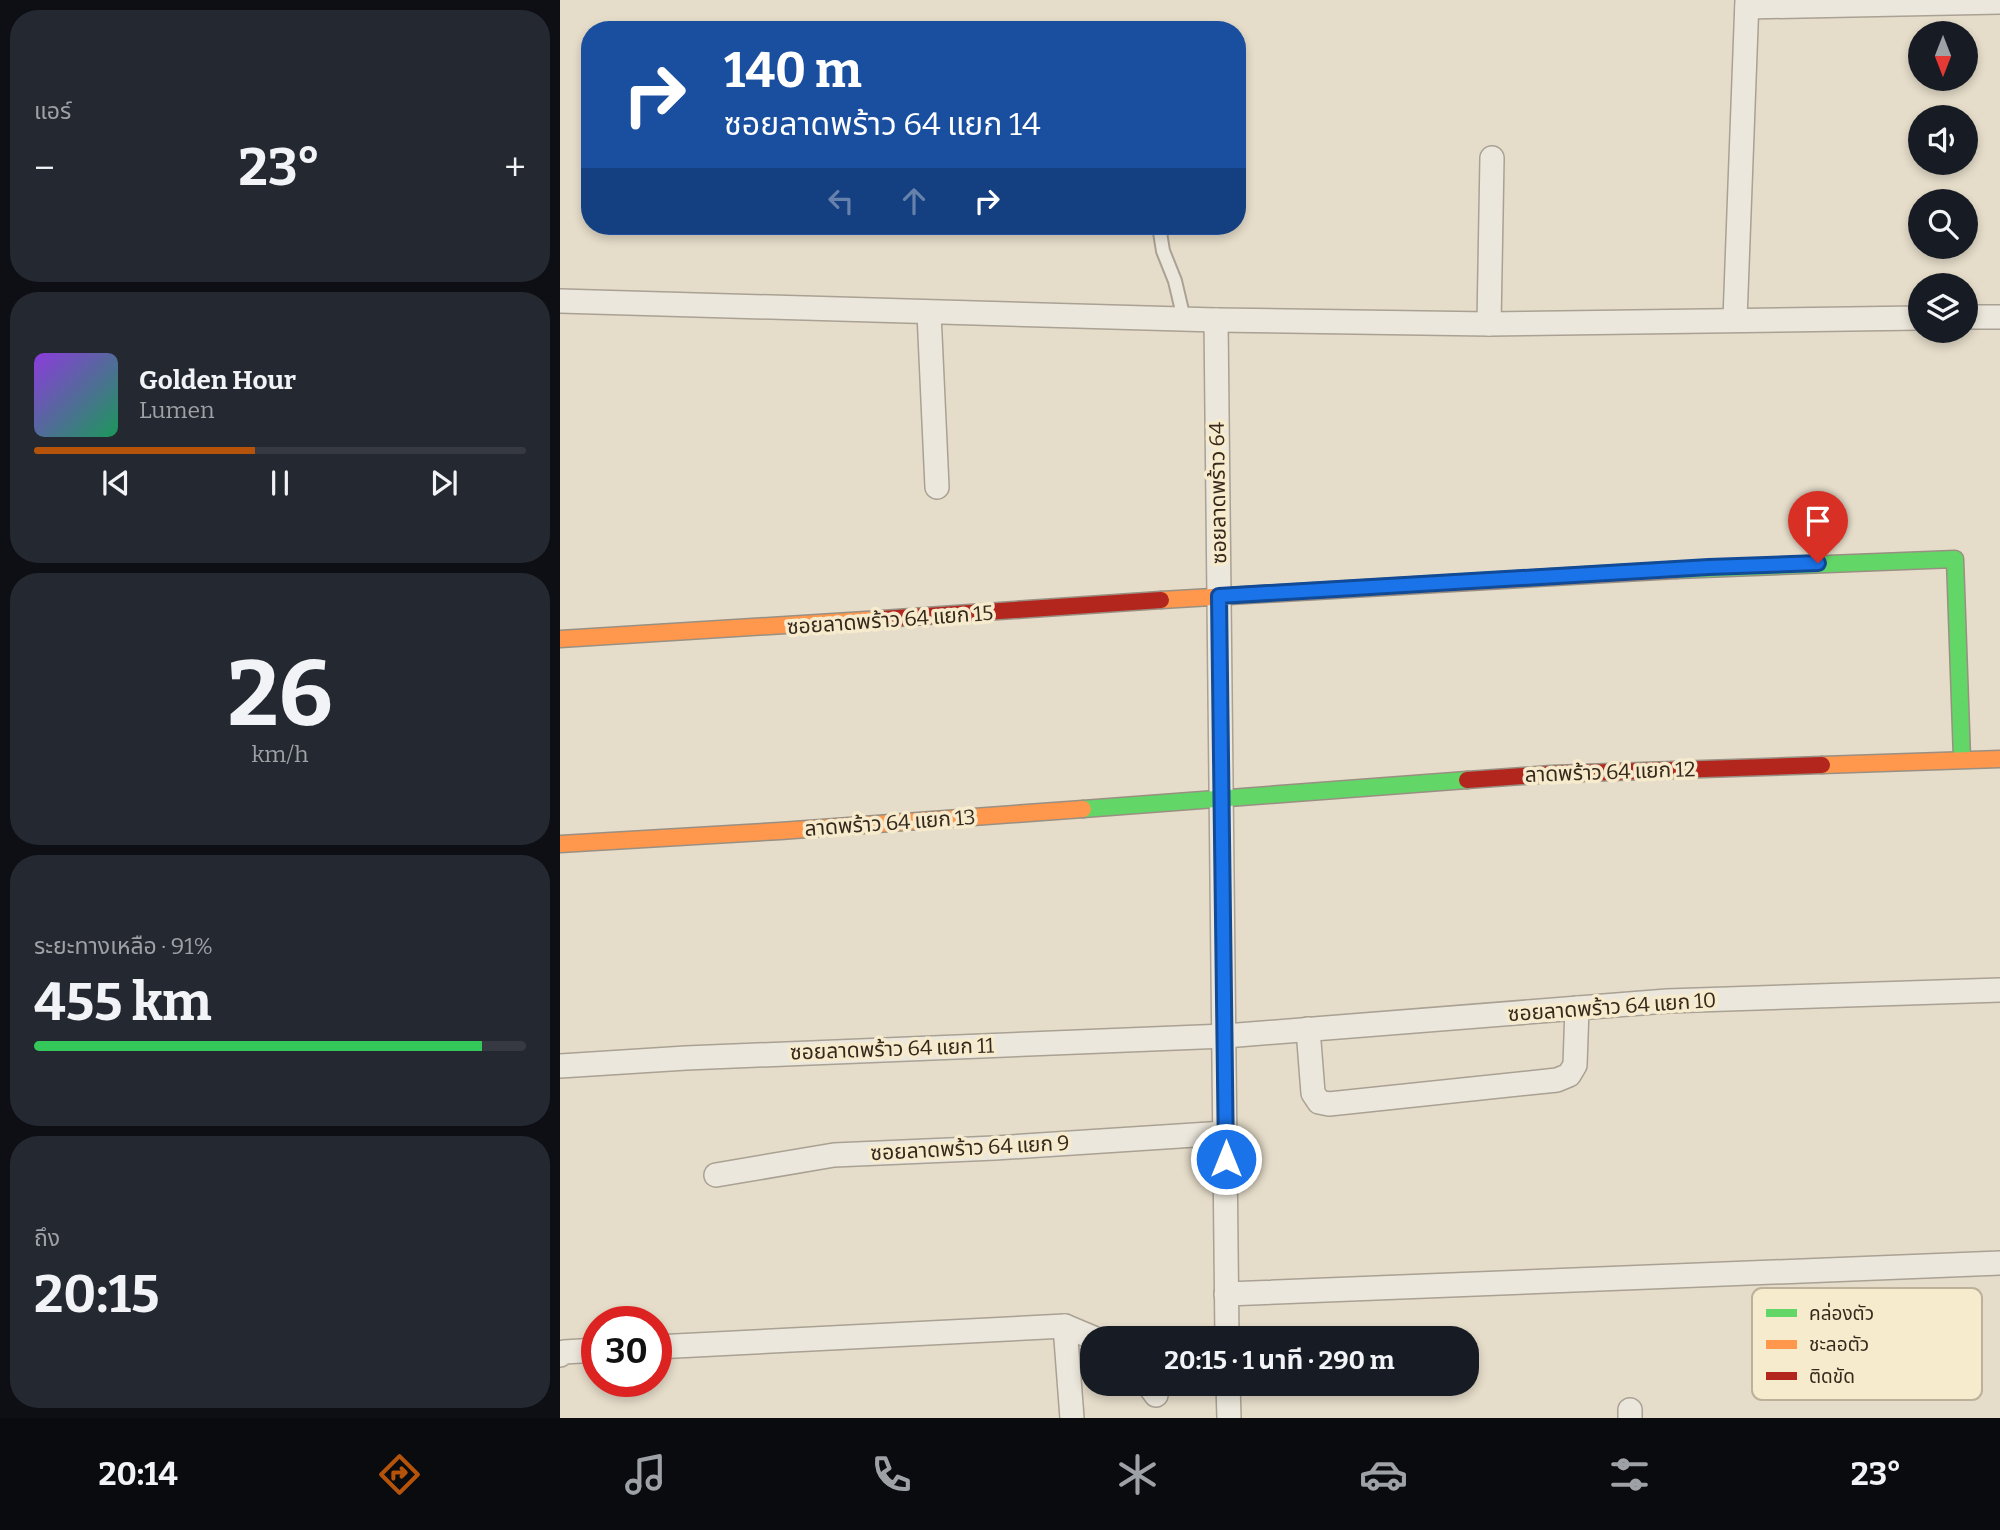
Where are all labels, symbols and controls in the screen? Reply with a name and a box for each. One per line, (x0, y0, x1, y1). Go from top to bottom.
north arrow (1908, 21, 1978, 91)
map controls (1908, 21, 1978, 343)
text: 140 m (724, 41, 862, 100)
icon: right (609, 49, 700, 140)
text: แอร์ (34, 97, 71, 125)
text: ซอยลาดพร้าว 64 แยก 14 (724, 105, 1041, 143)
button: sound (1908, 105, 1978, 175)
text: 23° (239, 136, 321, 199)
text: − (34, 145, 55, 191)
text: + (504, 145, 526, 191)
icon: left (822, 182, 860, 220)
icon: ahead (895, 182, 933, 220)
icon: right (968, 182, 1006, 220)
button: search (1908, 189, 1978, 259)
button: layers (1908, 273, 1978, 343)
text: Golden Hour (139, 365, 296, 396)
text: Lumen (139, 396, 215, 424)
street label: ซอยลาดพร้าว 64 (1204, 422, 1232, 564)
icon: previous (97, 464, 135, 502)
icon: pause (261, 464, 299, 502)
icon: next (425, 464, 463, 502)
pin (1788, 491, 1848, 563)
icon: arrive (1799, 502, 1837, 540)
street label: ซอยลาดพร้าว 64 แยก 15 (786, 600, 994, 640)
text: 26 (227, 640, 333, 749)
text: km/h (252, 740, 308, 768)
street label: ลาดพร้าว 64 แยก 12 (1524, 756, 1696, 788)
street label: ลาดพร้าว 64 แยก 13 (804, 804, 976, 842)
text: ระยะทางเหลือ · 91% (34, 932, 213, 960)
text: 455 km (34, 971, 212, 1034)
street label: ซอยลาดพร้าว 64 แยก 10 (1507, 987, 1717, 1027)
street label: ซอยลาดพร้าว 64 แยก 11 (790, 1032, 995, 1066)
position arrow (1189, 1122, 1263, 1196)
street label: ซอยลาดพร้าว 64 แยก 9 (870, 1130, 1070, 1166)
text: ถึง (34, 1224, 60, 1252)
text: 20:15 (34, 1263, 159, 1326)
legend (1752, 1288, 1982, 1400)
text: คล่องตัว (1809, 1302, 1874, 1325)
speed limit sign: 30 (581, 1306, 672, 1397)
text: ชะลอตัว (1809, 1333, 1869, 1356)
text: 20:15 · 1 นาที · 290 m (1164, 1345, 1395, 1376)
text: ติดขัด (1809, 1365, 1855, 1388)
icon: directions (375, 1450, 424, 1499)
icon: music (621, 1450, 670, 1499)
icon: phone (867, 1450, 916, 1499)
icon: climate (1113, 1450, 1162, 1499)
icon: car (1359, 1450, 1408, 1499)
icon: filters (1605, 1450, 1654, 1499)
text: 20:14 (99, 1455, 178, 1493)
text: 23° (1851, 1455, 1901, 1493)

